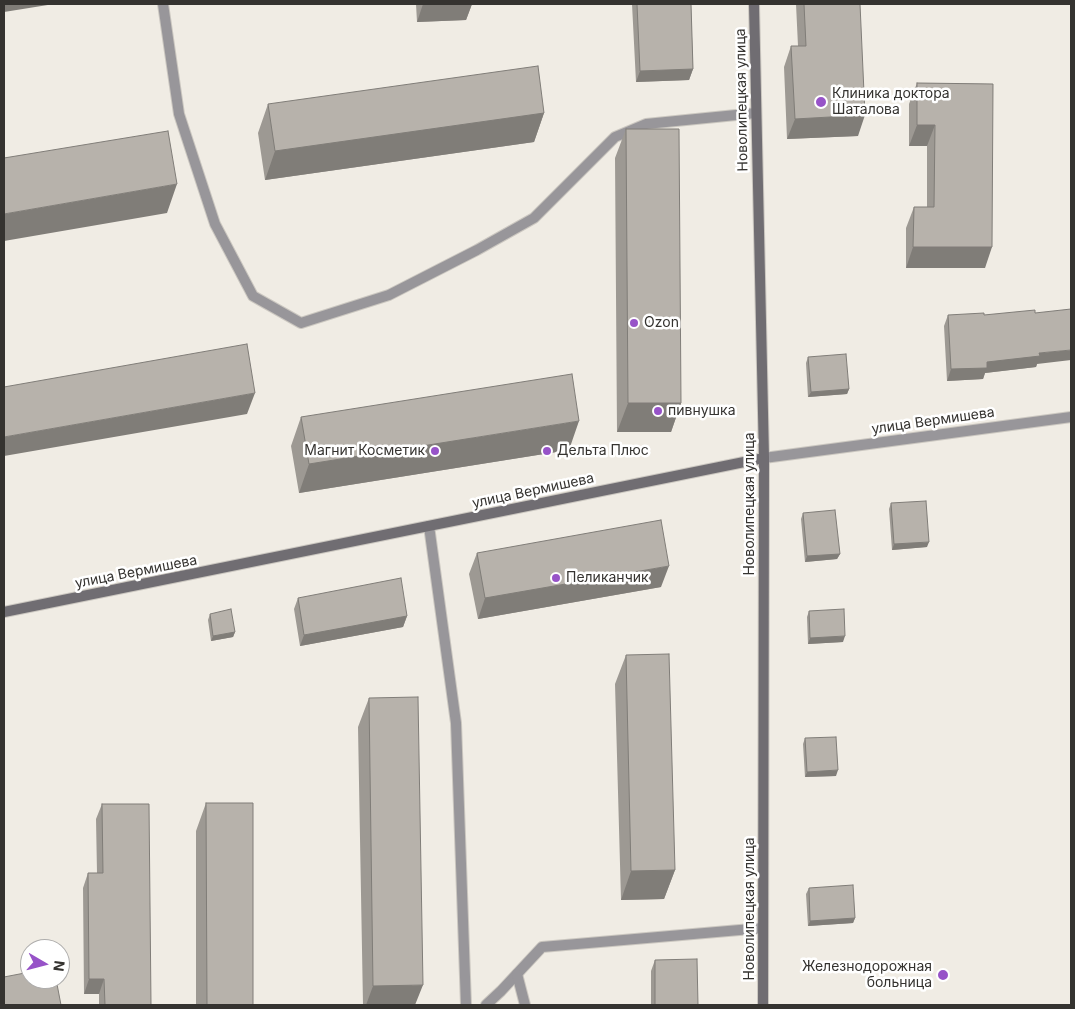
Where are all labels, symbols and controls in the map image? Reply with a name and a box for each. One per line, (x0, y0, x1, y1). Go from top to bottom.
street label: Новолипецкая улица (732, 28, 752, 172)
place label: Клиника доктора Шаталова (832, 86, 950, 118)
marker: Клиника доктора Шаталова (814, 95, 828, 109)
place label: Ozon (644, 315, 679, 331)
marker: Ozon (628, 317, 640, 329)
place label: пивнушка (668, 403, 736, 419)
street label: улица Вермишева (870, 404, 996, 438)
marker: пивнушка (652, 405, 664, 417)
street label: Новолипецкая улица (742, 432, 758, 576)
place label: Магнит Косметик (304, 443, 425, 459)
place label: Дельта Плюс (557, 443, 649, 459)
marker: Магнит Косметик (429, 445, 441, 457)
marker: Дельта Плюс (541, 445, 553, 457)
street label: улица Вермишева (471, 470, 595, 512)
street label: улица Вермишева (73, 552, 199, 592)
place label: Пеликанчик (566, 570, 649, 586)
marker: Пеликанчик (550, 572, 562, 584)
street label: Новолипецкая улица (742, 837, 758, 981)
north arrow (20, 939, 70, 989)
place label: Железнодорожная больница (802, 959, 932, 992)
text: N (50, 960, 69, 972)
marker: Железнодорожная больница (936, 968, 950, 982)

